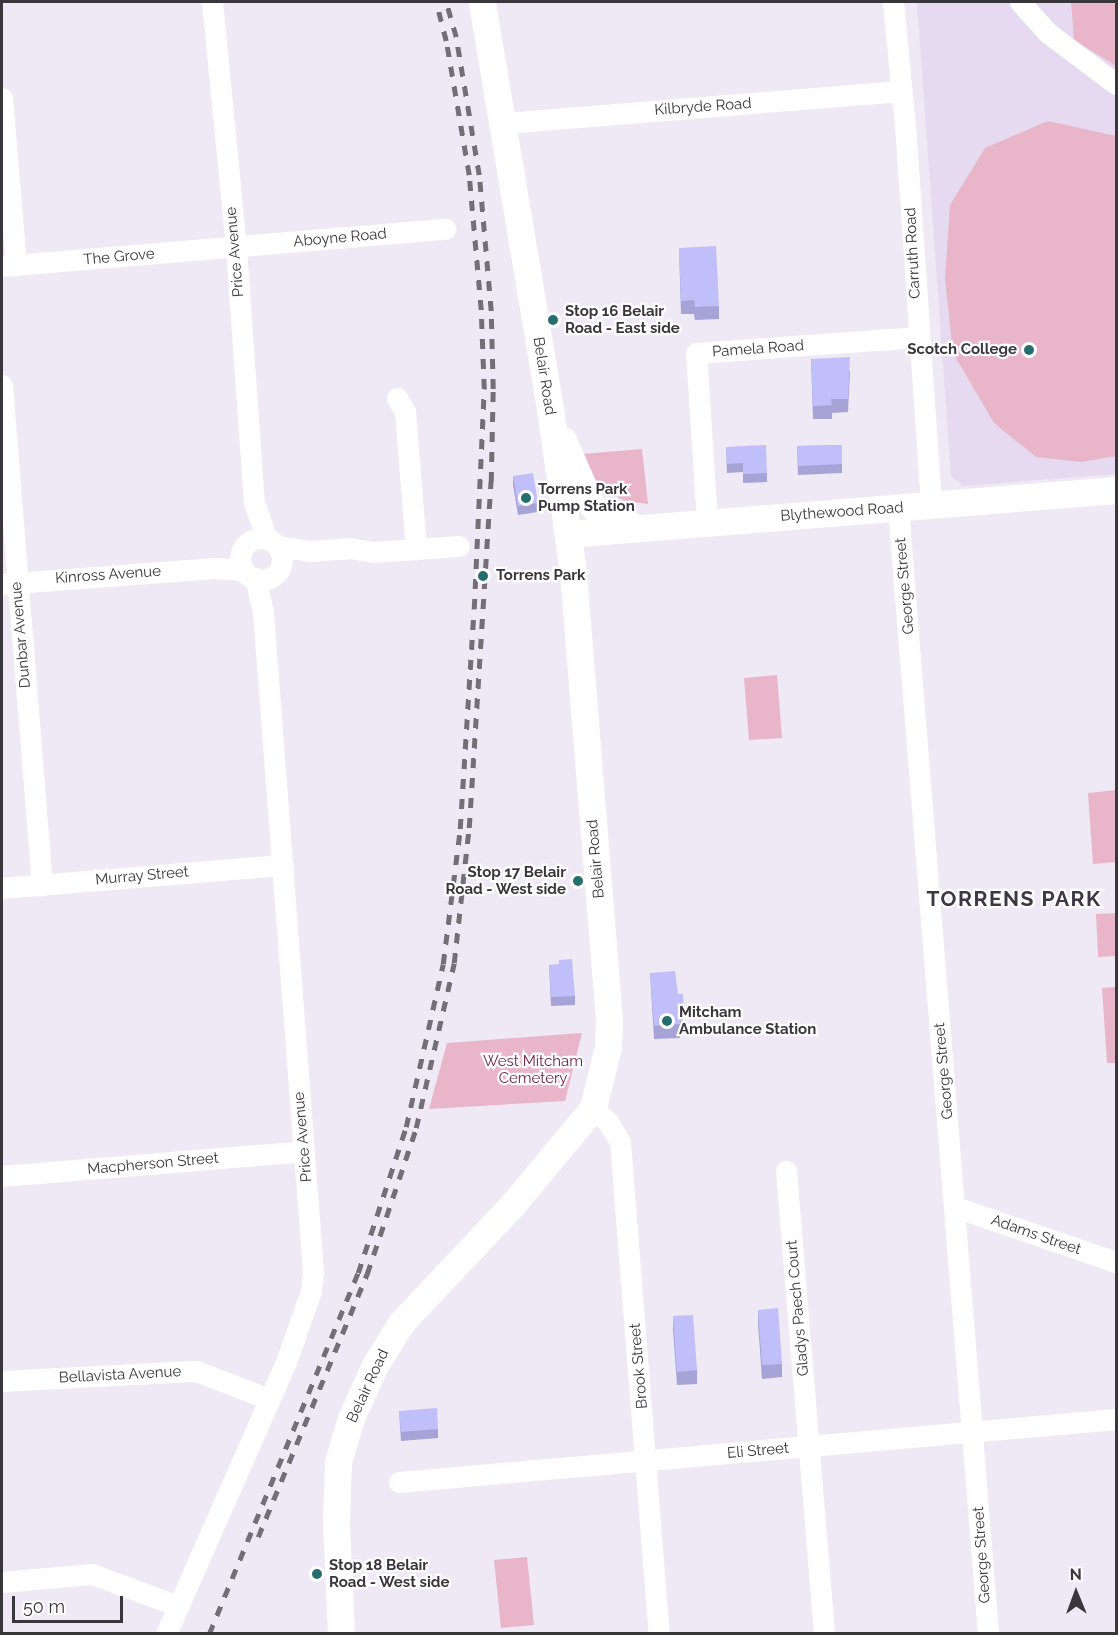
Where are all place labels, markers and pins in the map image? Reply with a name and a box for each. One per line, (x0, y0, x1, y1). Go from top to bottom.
place label: Stop 16 Belair Road - East side (565, 302, 680, 337)
marker: Stop 16 Belair Road - East side (546, 313, 560, 327)
place label: Scotch College (907, 341, 1017, 359)
marker: Scotch College (1022, 343, 1036, 357)
place label: Torrens Park Pump Station (538, 480, 635, 515)
marker: Torrens Park Pump Station (519, 491, 533, 505)
marker: Torrens Park (474, 567, 492, 585)
place label: Torrens Park (496, 567, 585, 585)
place label: Stop 17 Belair Road - West side (445, 863, 566, 898)
marker: Stop 17 Belair Road - West side (571, 874, 585, 888)
place label: Mitcham Ambulance Station (679, 1003, 816, 1038)
marker: Mitcham Ambulance Station (660, 1014, 674, 1028)
place label: Stop 18 Belair Road - West side (329, 1556, 450, 1591)
marker: Stop 18 Belair Road - West side (310, 1567, 324, 1581)

